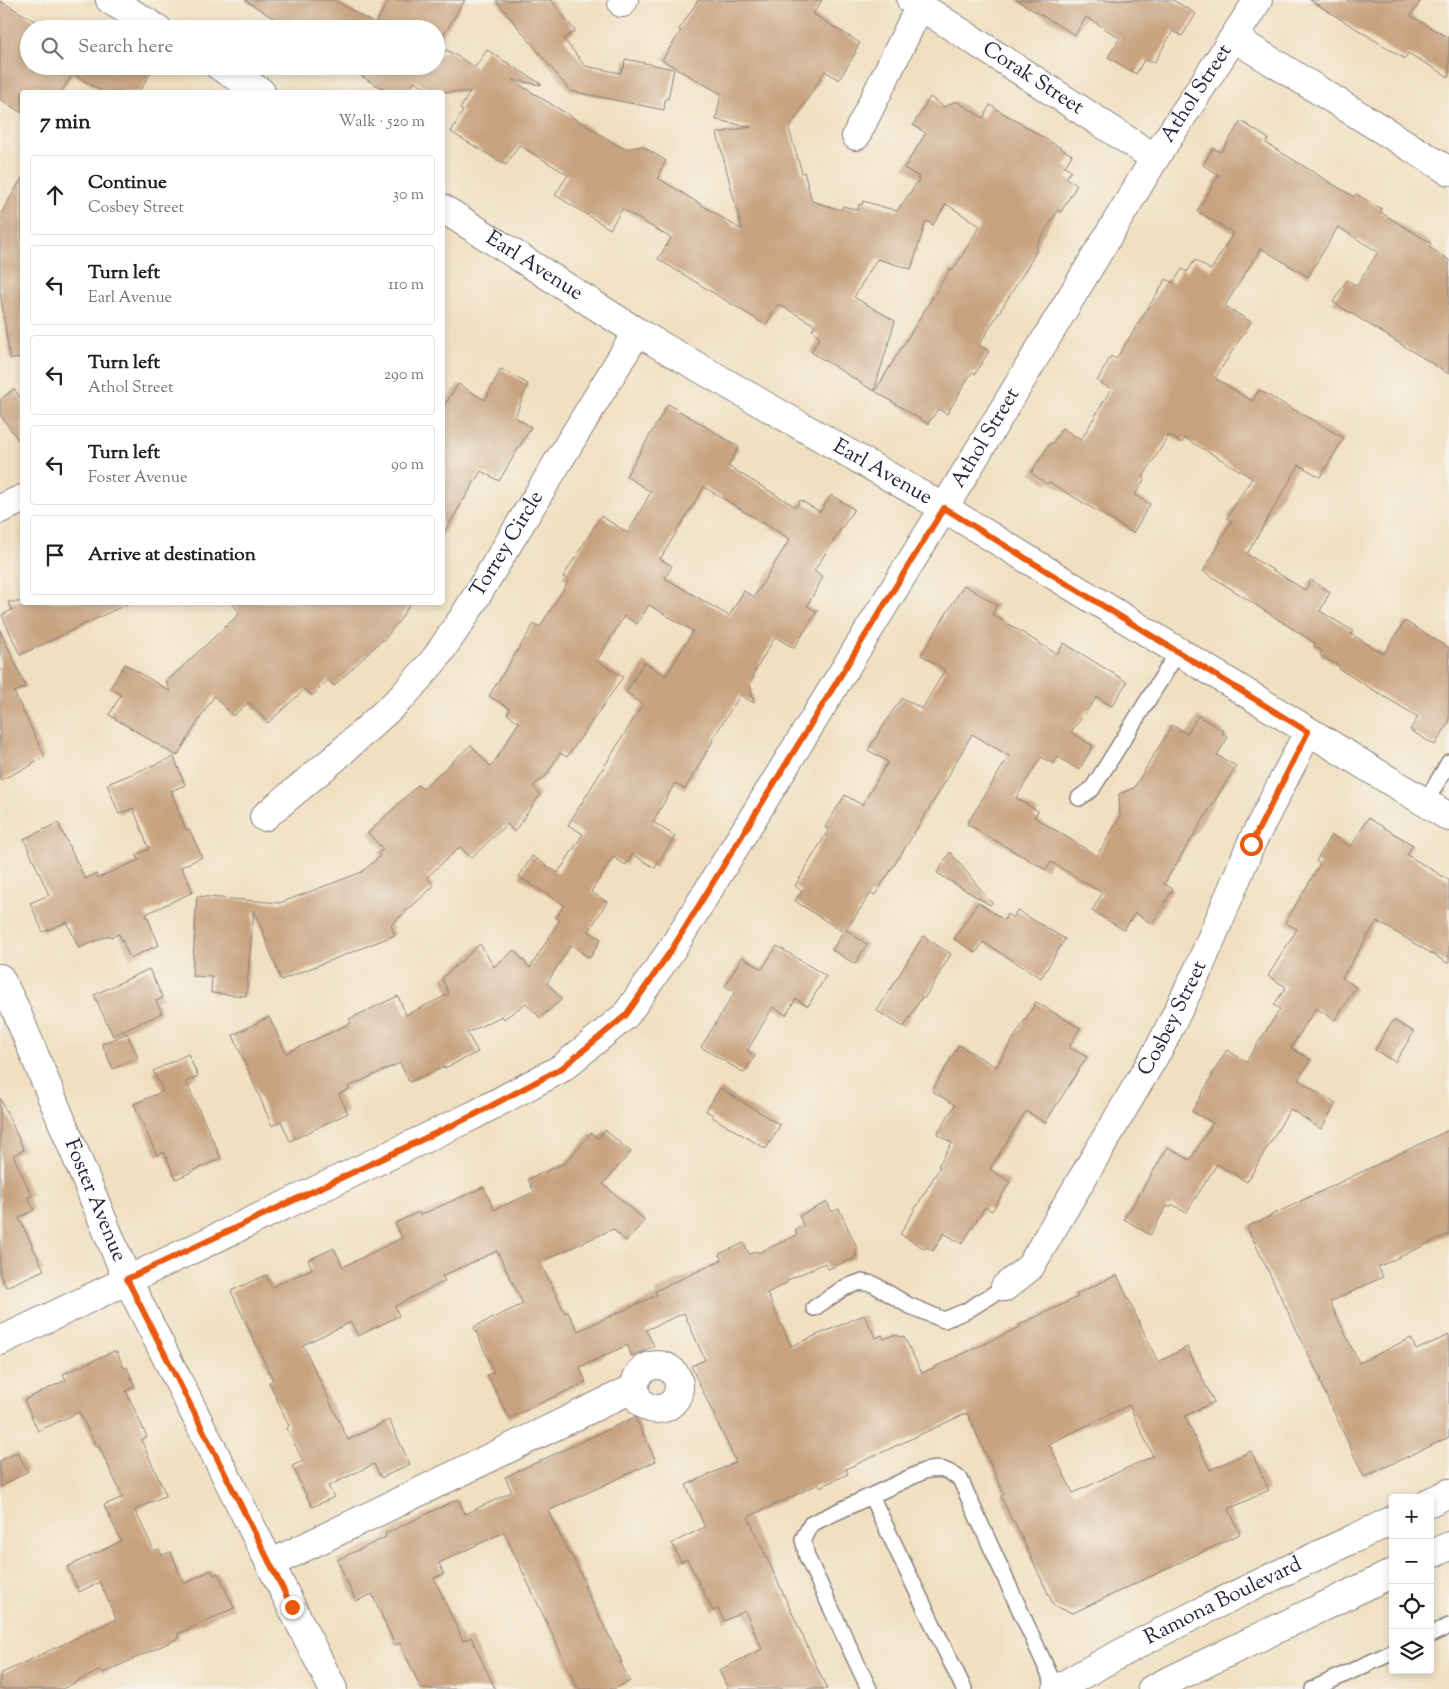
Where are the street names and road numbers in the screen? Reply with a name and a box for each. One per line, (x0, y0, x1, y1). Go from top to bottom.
street label: Corak Street (976, 35, 1089, 123)
street label: Athol Street (1154, 39, 1240, 149)
street label: Earl Avenue (479, 224, 589, 309)
street label: Athol Street (944, 382, 1028, 494)
street label: Earl Avenue (827, 432, 938, 513)
street label: Torrey Circle (464, 485, 552, 603)
street label: Cosbey Street (1131, 956, 1215, 1082)
street label: Foster Avenue (56, 1135, 133, 1267)
street label: Ramona Boulevard (1139, 1550, 1307, 1653)

